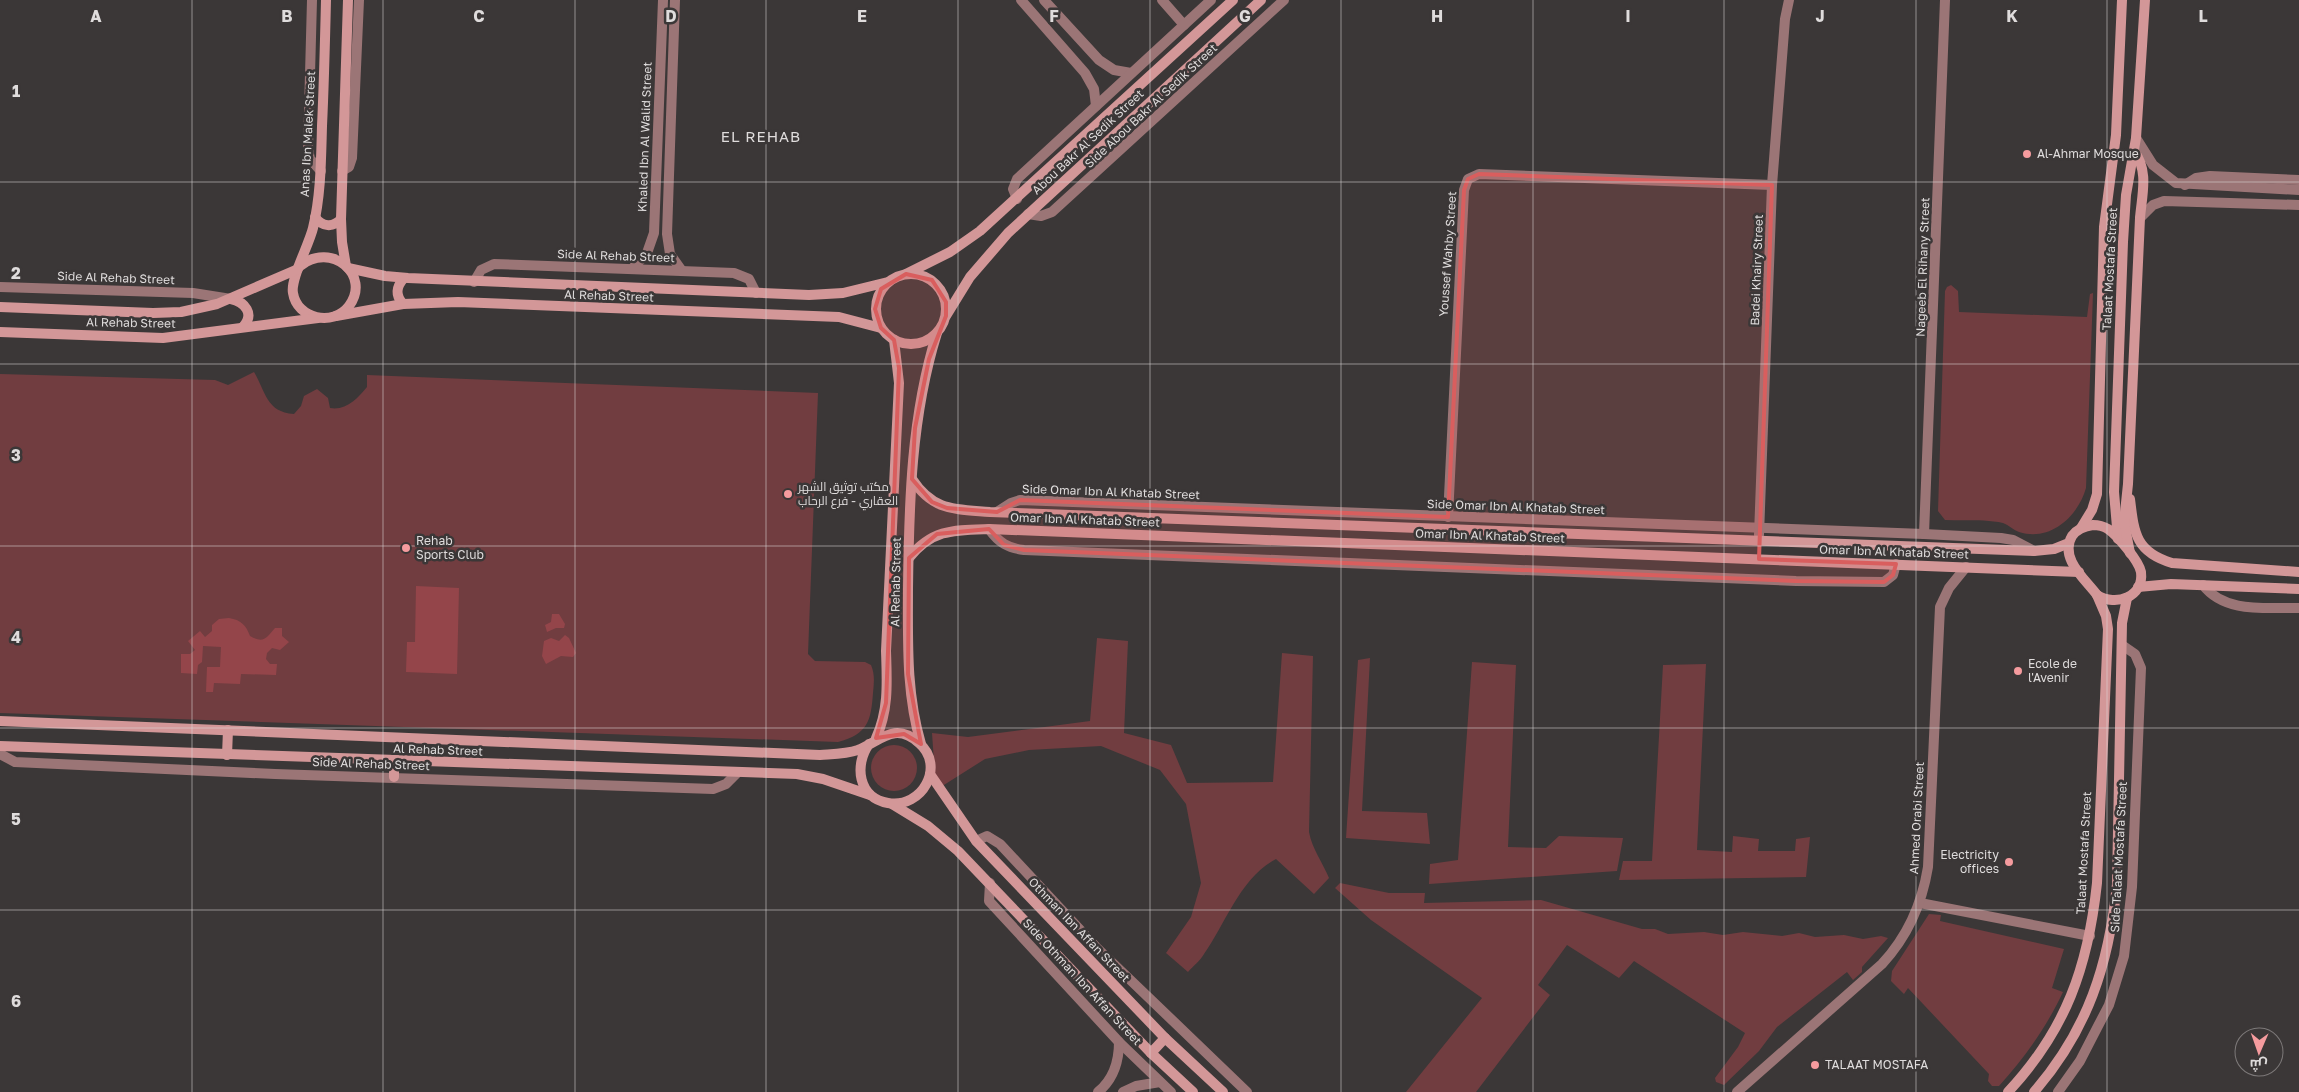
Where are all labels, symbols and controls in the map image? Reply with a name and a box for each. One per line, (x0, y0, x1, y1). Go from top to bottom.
text: A (90, 6, 102, 26)
text: B (281, 6, 293, 26)
text: C (473, 6, 485, 26)
text: D (665, 6, 677, 26)
text: E (857, 6, 867, 26)
text: F (1049, 6, 1059, 26)
text: G (1239, 6, 1251, 26)
text: H (1431, 6, 1443, 26)
text: I (1625, 6, 1631, 26)
text: J (1815, 6, 1825, 26)
text: K (2006, 6, 2018, 26)
text: L (2198, 6, 2208, 26)
street label: Side Abou Bakr Al Sedik Street (1082, 41, 1220, 171)
street label: Khaled Ibn Al Walid Street (634, 61, 655, 212)
street label: Anas Ibn Malek Street (297, 70, 318, 197)
text: 1 (12, 81, 20, 101)
street label: Abou Bakr Al Sedik Street (1029, 86, 1147, 198)
district label: EL REHAB (721, 127, 801, 145)
place label: Al-Ahmar Mosque (2037, 146, 2139, 161)
marker: Al-Ahmar Mosque (2021, 148, 2033, 160)
street label: Youssef Wahby Street (1436, 191, 1459, 317)
street label: Nageeb El Rihany Street (1913, 197, 1932, 337)
street label: Talaat Mostafa Street (2099, 207, 2120, 331)
street label: Badei Khairy Street (1747, 214, 1766, 326)
street label: Side Al Rehab Street (557, 246, 675, 265)
text: 2 (11, 263, 21, 283)
street label: Side Al Rehab Street (57, 268, 175, 287)
street label: Al Rehab Street (564, 286, 654, 305)
street label: Al Rehab Street (86, 314, 176, 331)
text: 3 (11, 445, 21, 465)
place label: مكتب توثيق الشهر العقاري - فرع الرحاب (797, 479, 898, 511)
street label: Side Omar Ibn Al Khatab Street (1022, 481, 1201, 502)
marker: مكتب توثيق الشهر العقاري - فرع الرحاب (782, 488, 794, 500)
street label: Side Omar Ibn Al Khatab Street (1427, 496, 1606, 517)
street label: Omar Ibn Al Khatab Street (1010, 509, 1160, 530)
street label: Omar Ibn Al Khatab Street (1415, 525, 1565, 546)
place label: Rehab Sports Club (416, 533, 484, 562)
street label: Al Rehab Street (887, 537, 904, 627)
street label: Omar Ibn Al Khatab Street (1819, 541, 1969, 562)
marker: Rehab Sports Club (400, 542, 412, 554)
text: 4 (11, 627, 21, 647)
place label: Ecole de l'Avenir (2028, 656, 2077, 685)
marker: Ecole de l'Avenir (2012, 665, 2024, 677)
street label: Al Rehab Street (393, 740, 483, 759)
street label: Side Al Rehab Street (312, 754, 430, 773)
street label: Ahmed Orabi Street (1906, 761, 1927, 875)
street label: Side Talaat Mostafa Street (2107, 781, 2130, 933)
street label: Talaat Mostafa Street (2073, 791, 2094, 915)
text: 5 (11, 809, 21, 829)
place label: Electricity offices (1940, 847, 1999, 876)
marker: Electricity offices (2003, 856, 2015, 868)
street label: Othman Ibn Affan Street (1026, 874, 1133, 985)
street label: Side Othman Ibn Affan Street (1020, 915, 1145, 1048)
text: 6 (11, 991, 21, 1011)
north arrow (2234, 1027, 2284, 1077)
text: ش (2249, 1056, 2268, 1074)
place label: TALAAT MOSTAFA (1825, 1057, 1928, 1072)
marker: TALAAT MOSTAFA (1809, 1059, 1821, 1071)

